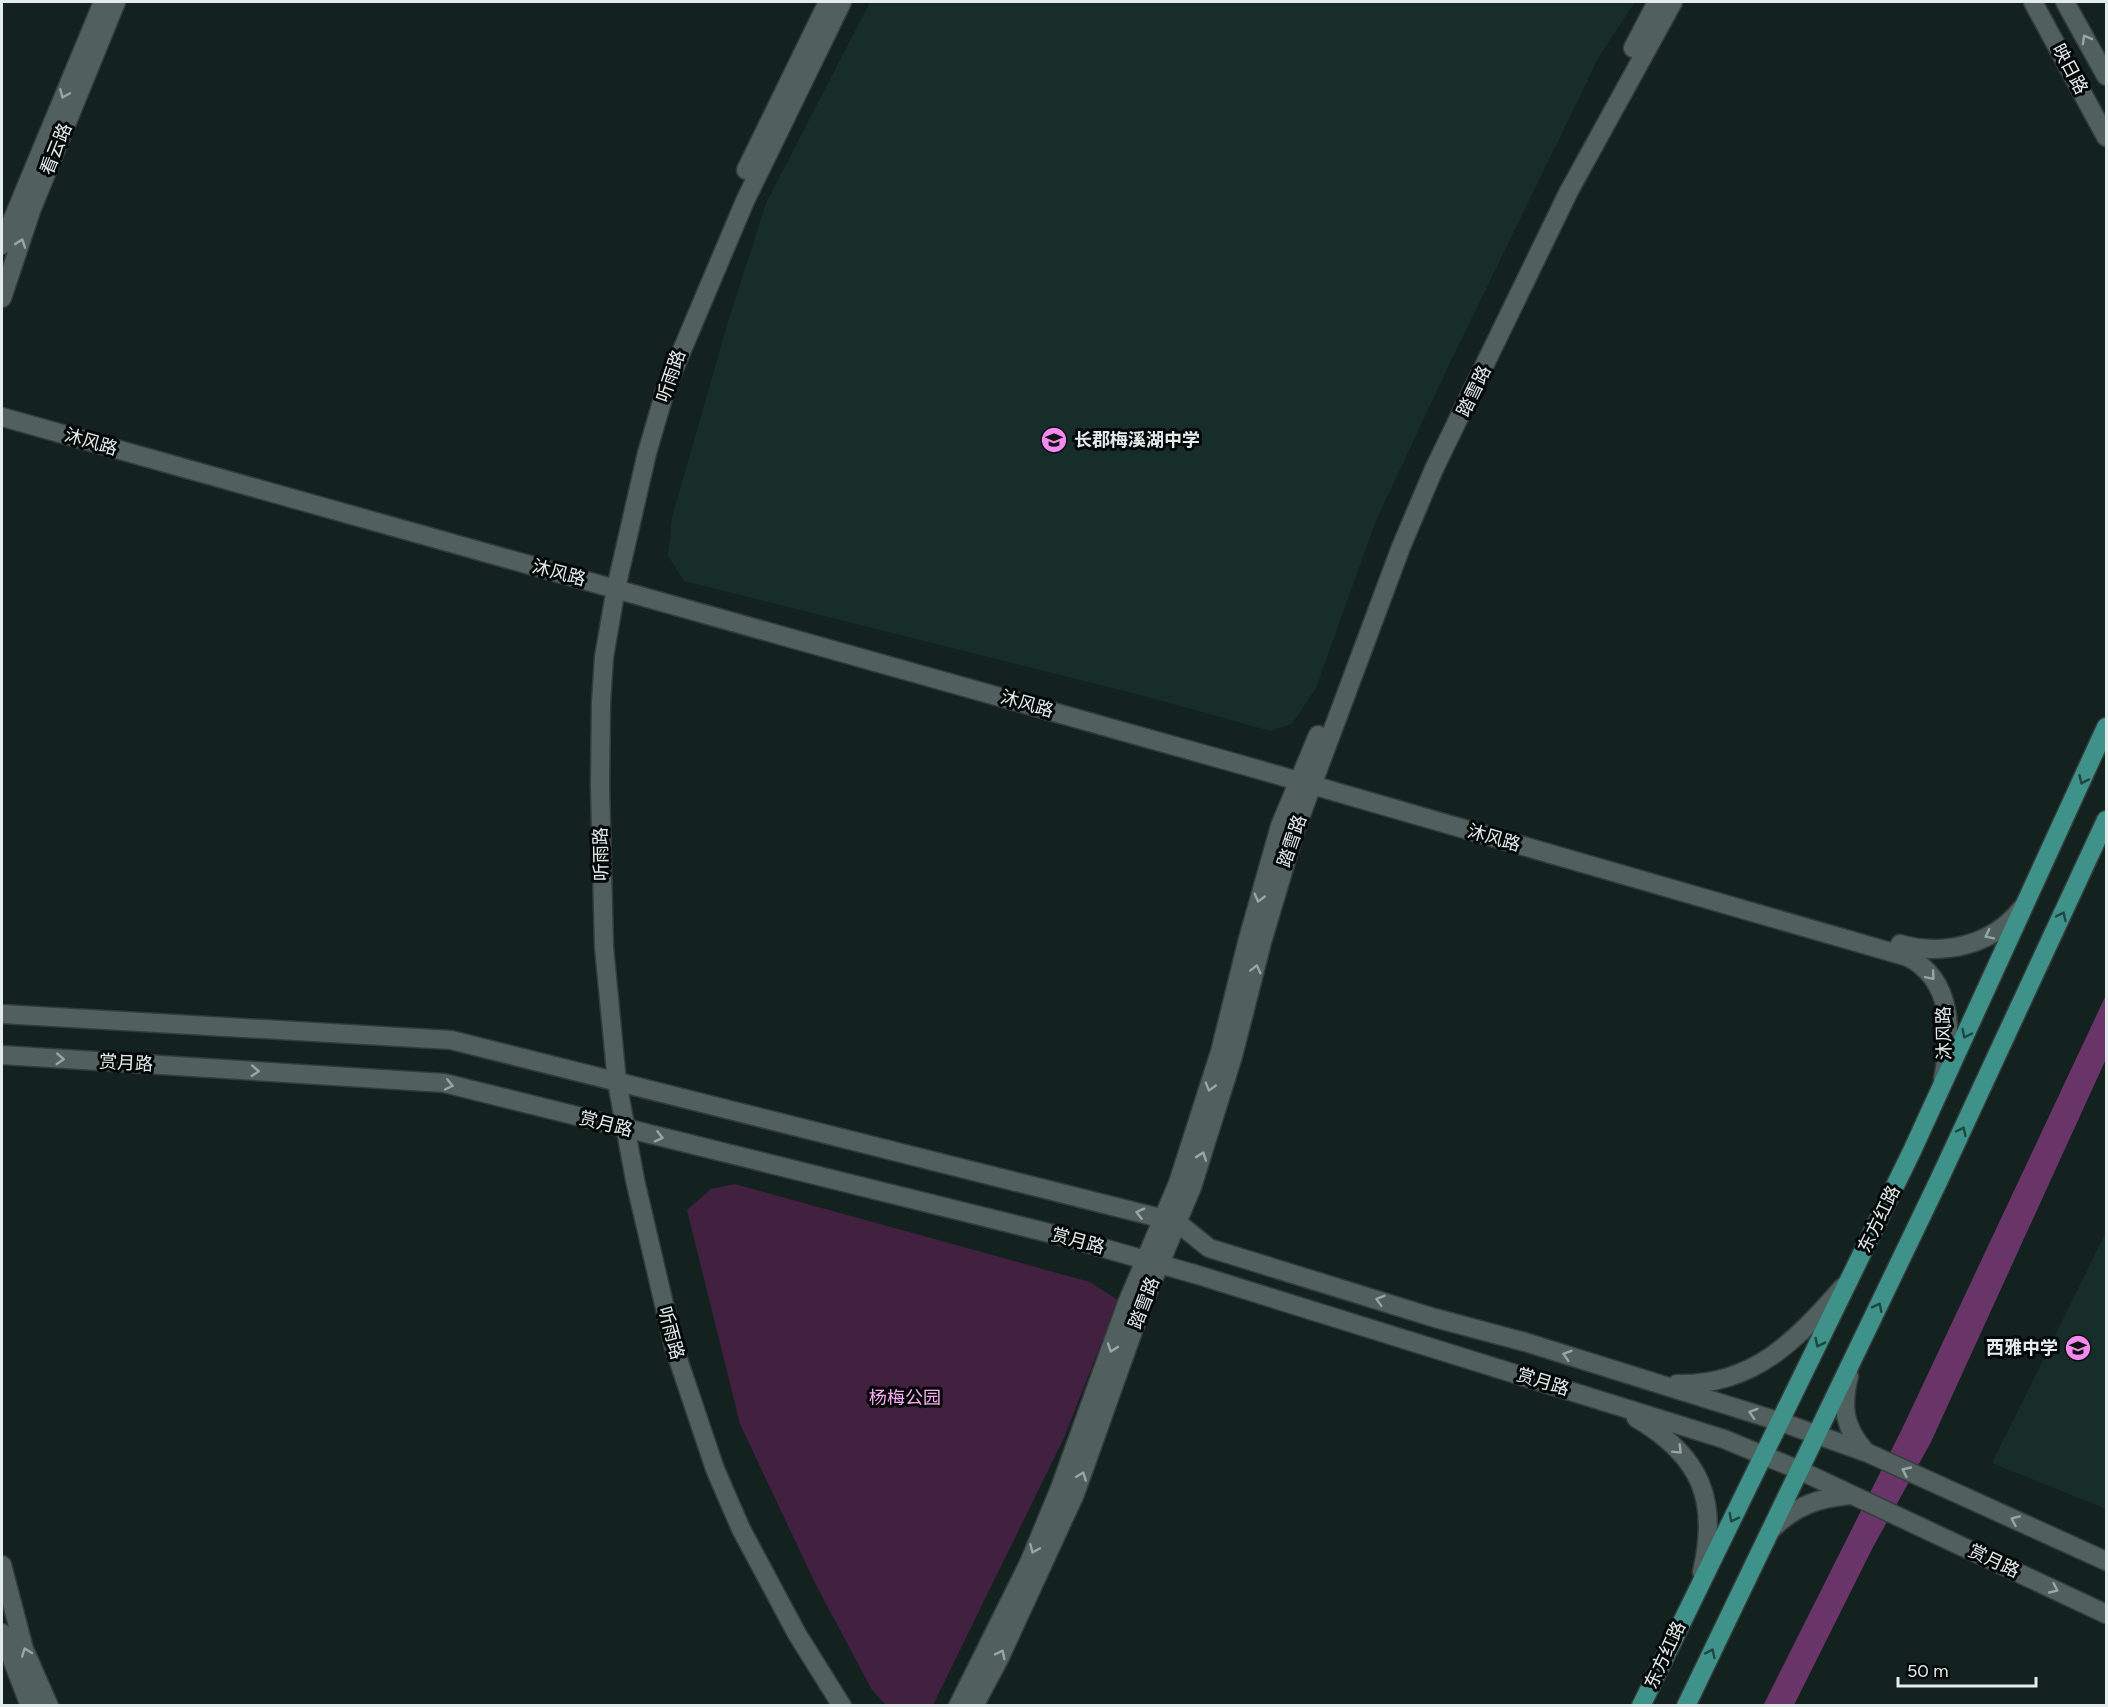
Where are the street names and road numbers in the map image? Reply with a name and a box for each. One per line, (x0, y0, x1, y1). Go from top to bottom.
street label: 映日路 (2048, 40, 2092, 98)
street label: 看云路 (36, 120, 76, 178)
street label: 听雨路 (652, 347, 690, 405)
street label: 踏雪路 (1452, 362, 1496, 420)
street label: 沐风路 (62, 424, 120, 460)
street label: 沐风路 (530, 555, 588, 591)
street label: 沐风路 (998, 686, 1056, 722)
street label: 踏雪路 (1273, 812, 1311, 870)
street label: 沐风路 (1465, 820, 1523, 856)
street label: 听雨路 (590, 827, 612, 881)
street label: 沐风路 (1933, 1006, 1955, 1060)
street label: 赏月路 (98, 1051, 154, 1075)
street label: 赏月路 (577, 1107, 635, 1141)
street label: 东方红路 (1853, 1182, 1905, 1256)
street label: 赏月路 (1049, 1223, 1107, 1259)
street label: 踏雪路 (1124, 1274, 1164, 1332)
street label: 听雨路 (653, 1304, 689, 1362)
street label: 赏月路 (1514, 1364, 1572, 1400)
street label: 赏月路 (1965, 1540, 2023, 1582)
street label: 东方红路 (1640, 1618, 1690, 1692)

